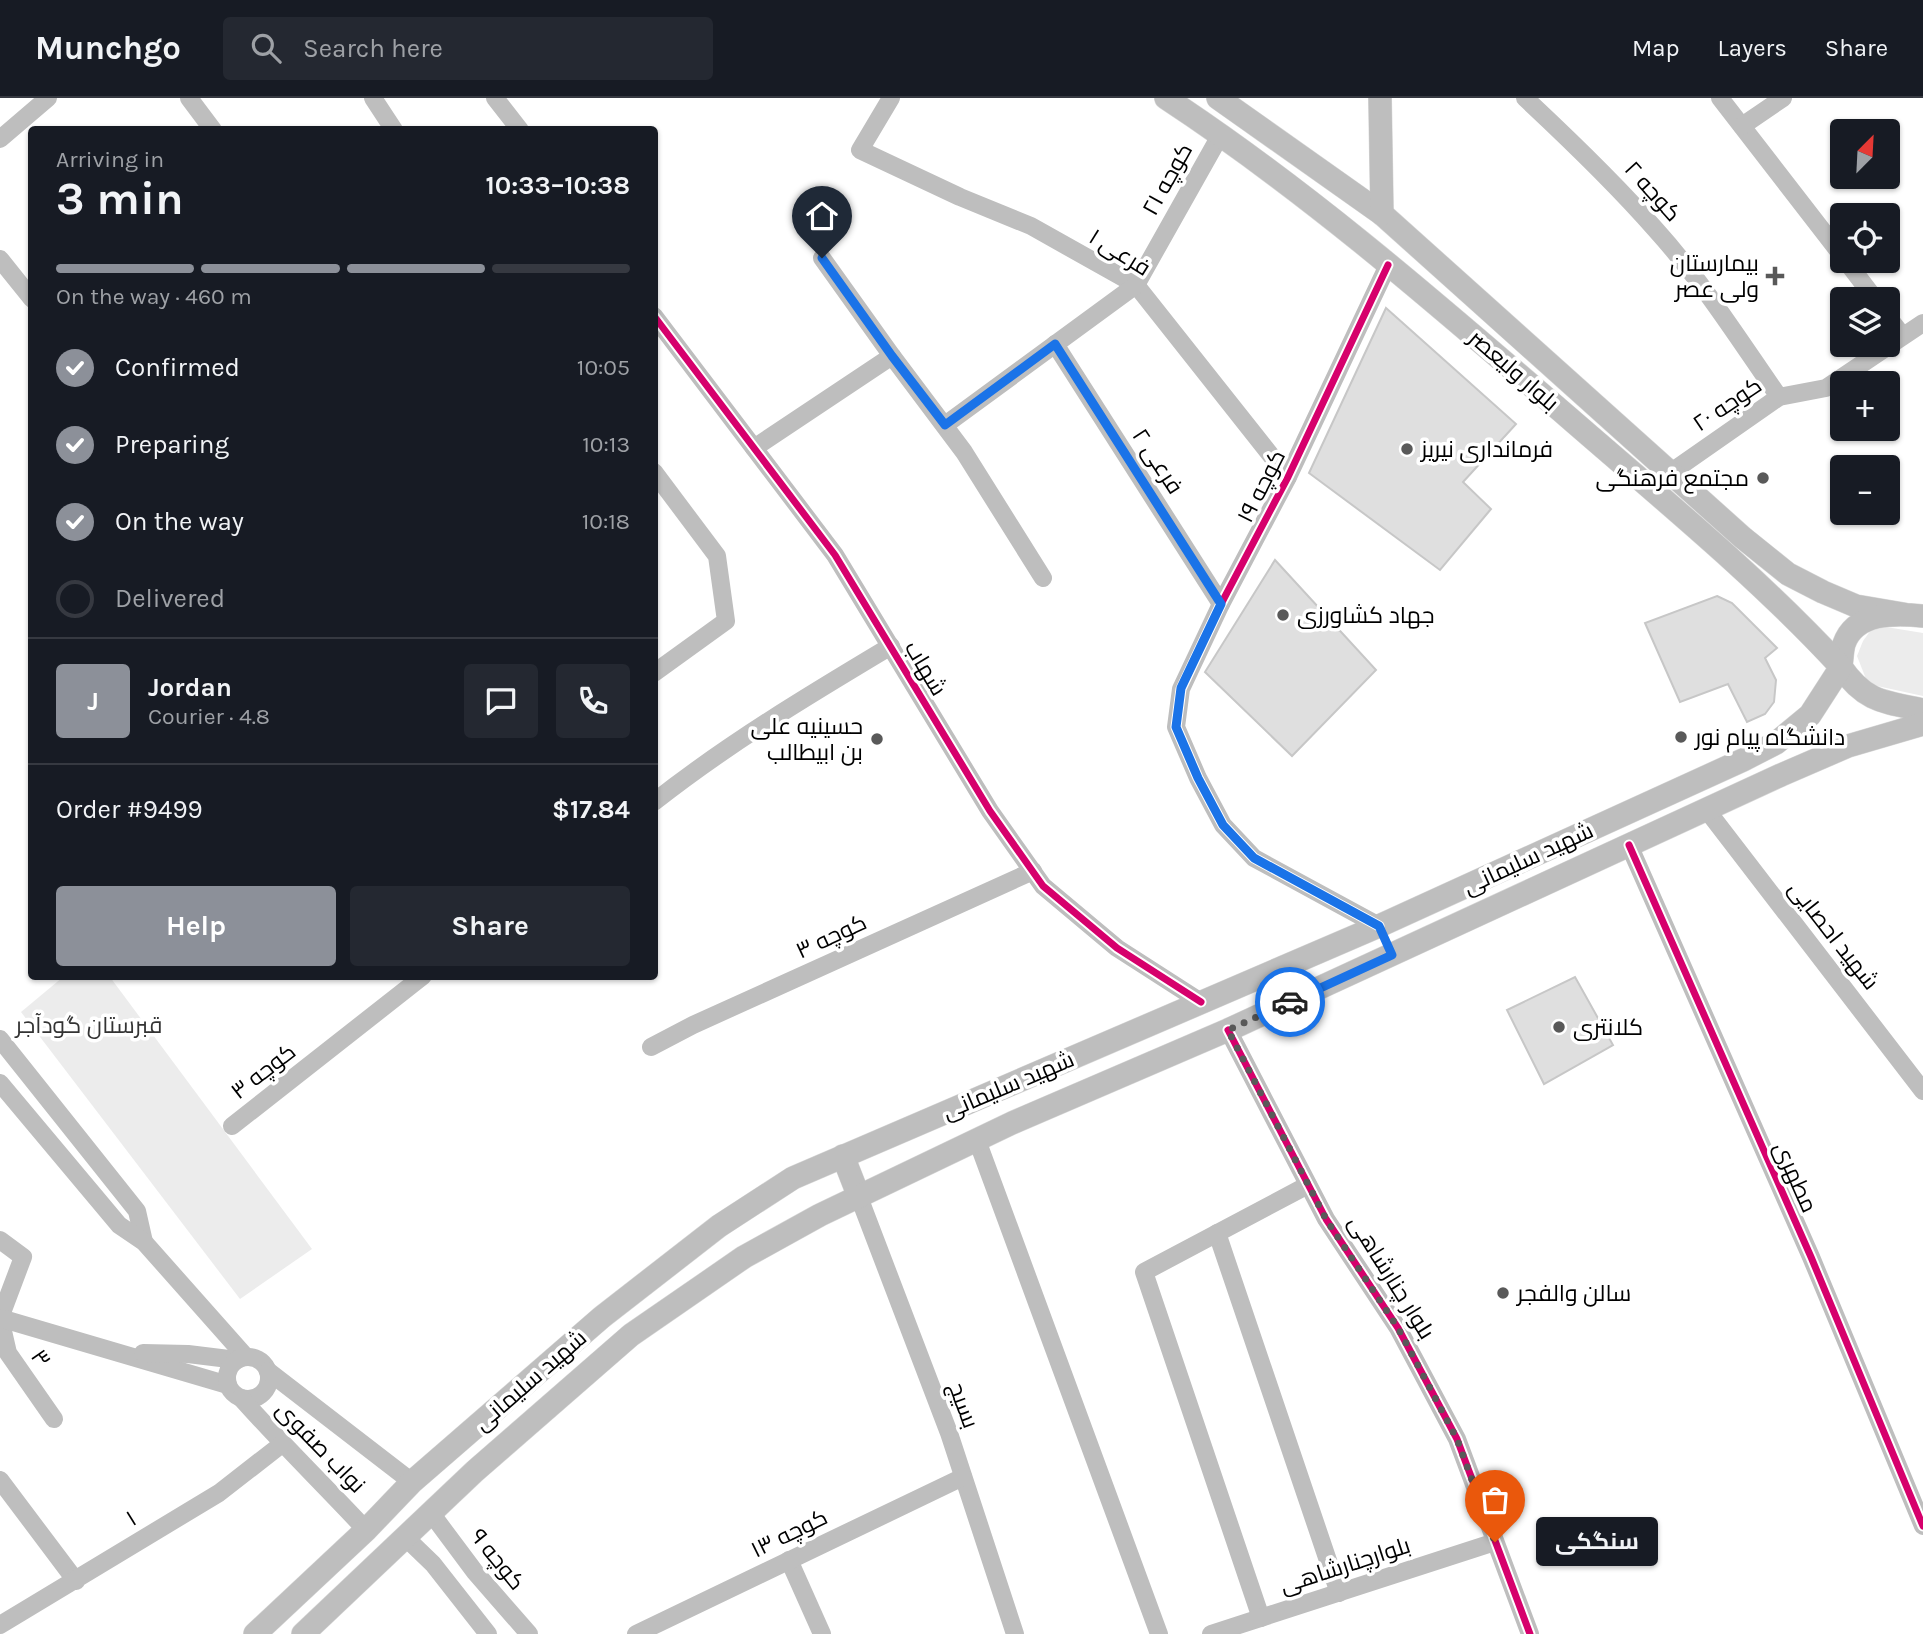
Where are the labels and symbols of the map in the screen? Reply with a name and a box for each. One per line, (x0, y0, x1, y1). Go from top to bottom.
north arrow (1830, 119, 1900, 189)
street label: کوچه ۲۱ (1137, 138, 1199, 221)
street label: کوچه ۲ (1618, 156, 1687, 228)
pin (792, 186, 852, 258)
street label: فرعی ۱ (1084, 223, 1155, 282)
place label: بیمارستان ولی عصر (1670, 250, 1759, 303)
marker: بیمارستان ولی عصر (1765, 266, 1785, 286)
street label: بلوار ولیعصر (1462, 323, 1564, 417)
street label: کوچه ۲۰ (1688, 372, 1767, 438)
street label: فرعی ۲ (1127, 424, 1189, 499)
place label: فرمانداری نیریز (1419, 436, 1553, 463)
marker: فرمانداری نیریز (1399, 441, 1415, 457)
street label: کوچه ۱۹ (1232, 445, 1292, 528)
place label: مجتمع فرهنگی (1596, 465, 1749, 494)
marker: مجتمع فرهنگی (1755, 470, 1771, 486)
place label: جهاد کشاورزی (1297, 602, 1434, 629)
marker: جهاد کشاورزی (1275, 607, 1291, 623)
street label: شهاب (899, 636, 952, 701)
place label: حسینیه علی بن ابیطالب (750, 713, 863, 766)
place label: دانشگاه پیام نور (1693, 724, 1845, 753)
marker: دانشگاه پیام نور (1673, 729, 1689, 745)
marker: حسینیه علی بن ابیطالب (869, 731, 885, 747)
street label: شهید سلیمانی (1459, 817, 1598, 900)
street label: شهید احصایی (1783, 876, 1884, 995)
street label: کوچه ۳ (792, 908, 871, 965)
courier (1255, 967, 1325, 1037)
park label: قبرستان گودآجر (14, 1012, 162, 1039)
place label: کلانتری (1573, 1014, 1643, 1041)
marker: کلانتری (1551, 1019, 1567, 1035)
street label: کوچه ۳ (226, 1038, 302, 1106)
street label: شهید سلیمانی (938, 1046, 1078, 1125)
street label: مطهری (1768, 1138, 1823, 1217)
street label: بلوار چنارشاهی (1342, 1210, 1440, 1345)
place label: سالن والفجر (1515, 1280, 1631, 1307)
marker: سالن والفجر (1495, 1285, 1511, 1301)
street label: شهید سلیمانی (469, 1324, 592, 1437)
street label: ۳ (25, 1344, 56, 1372)
street label: بسیج (941, 1378, 984, 1433)
street label: نواب صفوی (270, 1396, 371, 1499)
pin (1465, 1470, 1525, 1542)
street label: کوچه ۱۳ (747, 1503, 832, 1564)
street label: ۱ (121, 1505, 141, 1532)
callout: سنگکی (1537, 1518, 1660, 1566)
street label: کوچه ۹ (464, 1523, 530, 1596)
street label: بلوارچنارشاهی (1277, 1532, 1414, 1600)

